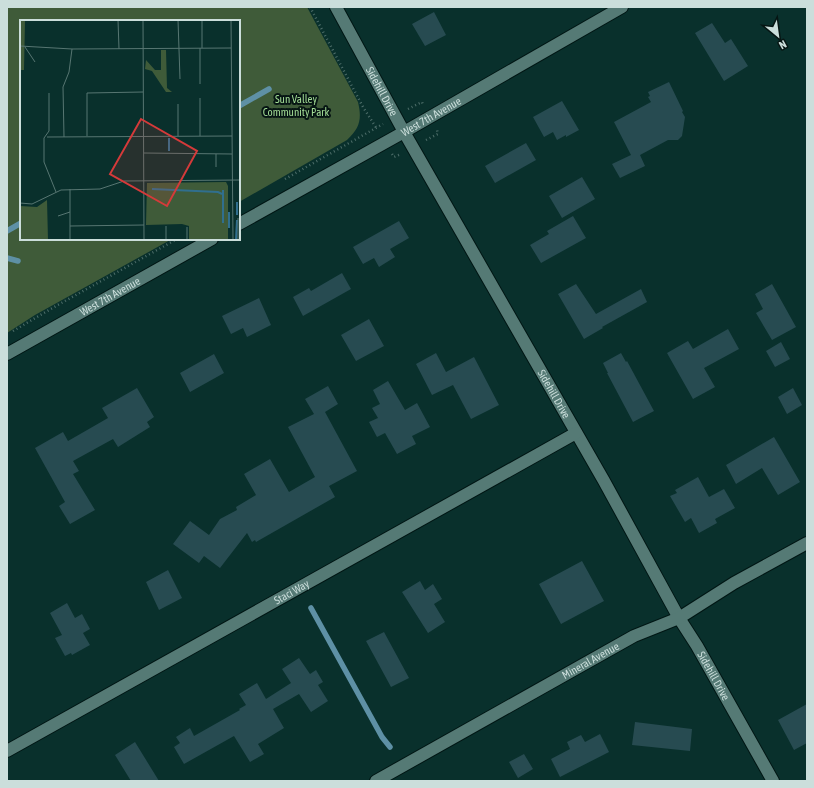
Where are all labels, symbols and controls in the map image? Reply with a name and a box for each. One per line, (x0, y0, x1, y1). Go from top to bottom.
north arrow (758, 16, 798, 56)
inset map (20, 20, 240, 240)
text: N (777, 38, 789, 52)
street label: Sidehill Drive (364, 65, 400, 118)
park label: Sun Valley Community Park (263, 93, 330, 118)
street label: West 7th Avenue (399, 95, 463, 138)
street label: West 7th Avenue (78, 275, 142, 318)
street label: Sidehill Drive (536, 368, 573, 420)
street label: Staci Way (272, 577, 312, 607)
street label: Mineral Avenue (560, 640, 621, 681)
street label: Sidehill Drive (695, 649, 732, 702)

